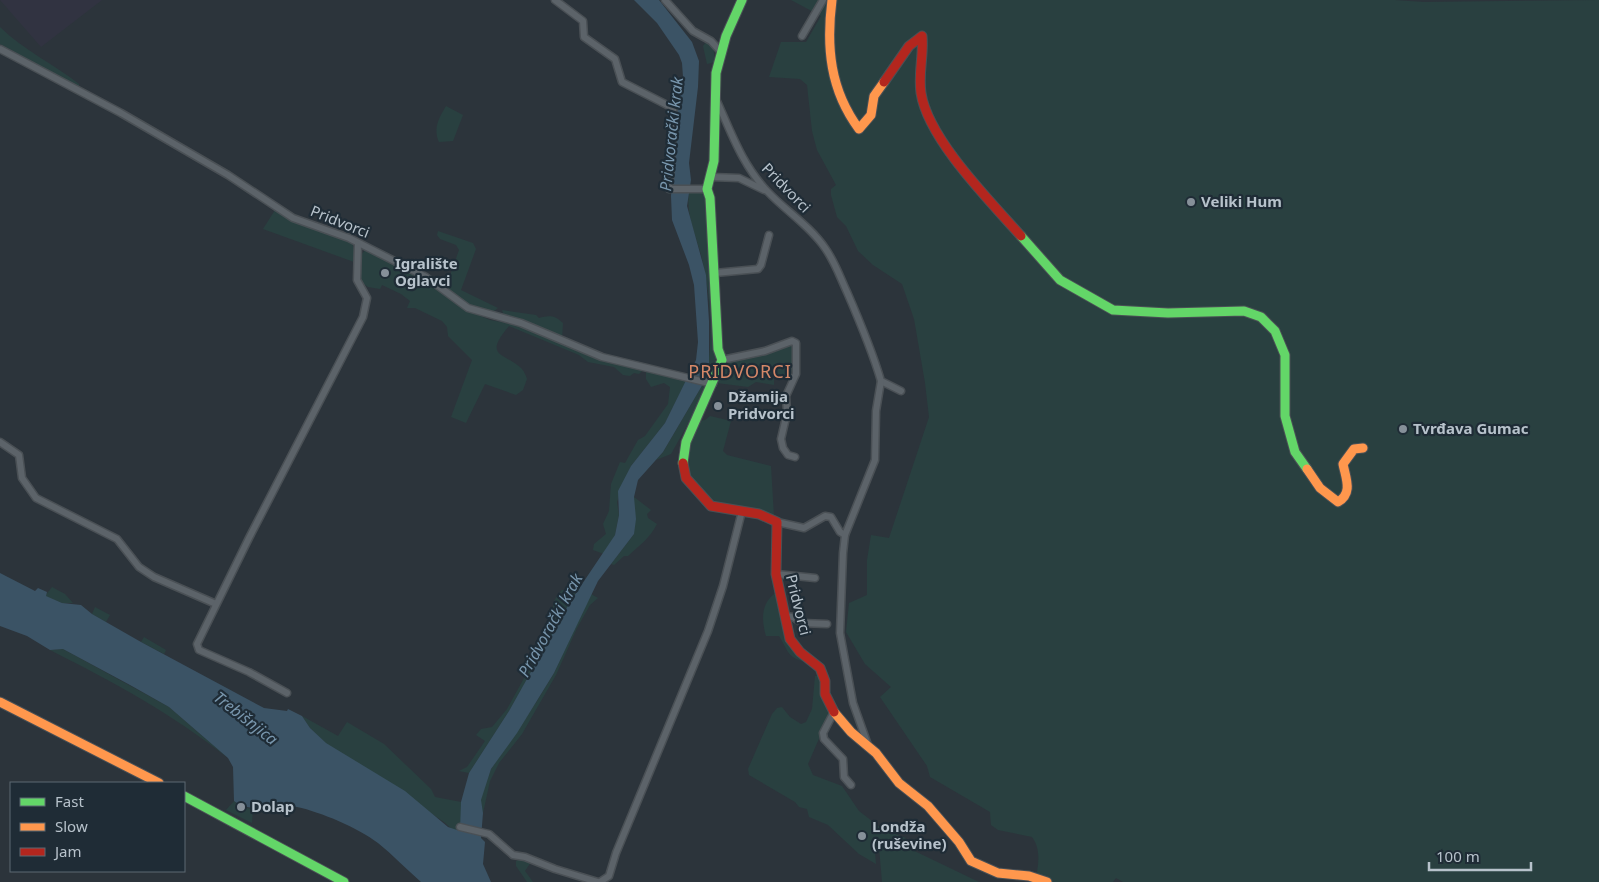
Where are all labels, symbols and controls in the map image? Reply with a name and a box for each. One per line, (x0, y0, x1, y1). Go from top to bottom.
water label: Pridvorački krak (654, 75, 688, 192)
street label: Pridvorci (758, 158, 815, 217)
place label: Veliki Hum (1201, 191, 1282, 211)
marker: Veliki Hum (1185, 196, 1197, 208)
street label: Pridvorci (308, 200, 373, 242)
place label: Igralište Oglavci (395, 253, 458, 290)
marker: Igralište Oglavci (379, 267, 391, 279)
district label: PRIDVORCI (688, 359, 792, 383)
place label: Džamija Pridvorci (728, 386, 795, 423)
marker: Džamija Pridvorci (712, 400, 724, 412)
place label: Tvrđava Gumac (1413, 418, 1529, 438)
marker: Tvrđava Gumac (1397, 423, 1409, 435)
water label: Pridvorački krak (513, 568, 588, 681)
street label: Pridvorci (782, 572, 816, 637)
water label: Trebišnjica (210, 686, 282, 750)
legend (10, 782, 185, 872)
text: Fast (55, 791, 84, 811)
place label: Dolap (251, 796, 294, 816)
marker: Dolap (235, 801, 247, 813)
text: Slow (55, 816, 88, 836)
place label: Londža (ruševine) (872, 816, 947, 853)
marker: Londža (ruševine) (856, 830, 868, 842)
scale bar (1429, 840, 1532, 872)
text: Jam (53, 841, 82, 861)
text: 100 m (1436, 846, 1480, 866)

